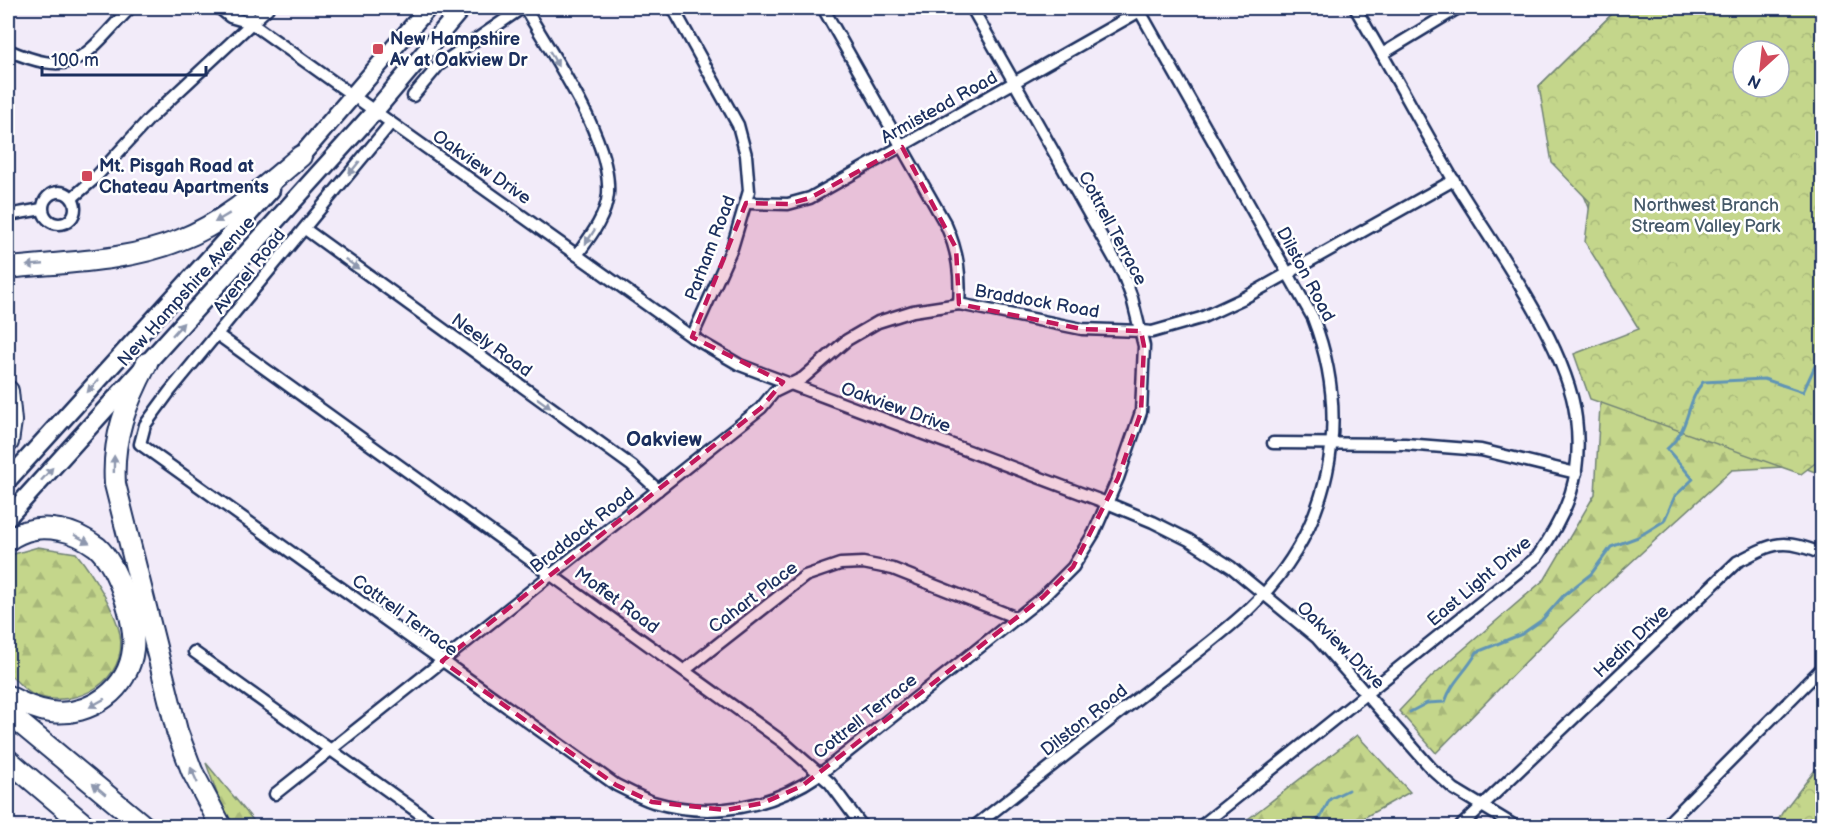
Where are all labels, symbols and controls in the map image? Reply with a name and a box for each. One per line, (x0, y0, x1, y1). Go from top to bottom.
place label: New Hampshire Av at Oakview Dr (389, 29, 528, 71)
scale bar (42, 39, 206, 77)
north arrow (1731, 39, 1791, 99)
marker: New Hampshire Av at Oakview Dr (371, 42, 385, 56)
text: 100 m (51, 50, 99, 71)
one-way arrow (549, 50, 559, 67)
street label: Armistead Road (877, 67, 1001, 148)
text: N (1745, 70, 1765, 92)
street label: Oakview Drive (428, 126, 535, 209)
place label: Mt. Pisgah Road at Chateau Apartments (99, 156, 269, 198)
one-way arrow (348, 160, 361, 176)
street label: Cottrell Terrace (1074, 168, 1151, 289)
marker: Mt. Pisgah Road at Chateau Apartments (80, 169, 94, 183)
street label: Parham Road (681, 193, 740, 304)
park label: Northwest Branch Stream Valley Park (1632, 195, 1781, 237)
street label: New Hampshire Avenue (113, 212, 260, 371)
one-way arrow (214, 212, 230, 223)
street label: Dilston Road (1272, 223, 1339, 325)
street label: Avenel Road (209, 225, 290, 318)
one-way arrow (584, 228, 596, 244)
one-way arrow (344, 258, 360, 270)
one-way arrow (26, 260, 45, 270)
street label: Braddock Road (973, 280, 1101, 323)
street label: Neely Road (447, 309, 536, 382)
one-way arrow (171, 322, 184, 337)
one-way arrow (87, 378, 100, 393)
street label: Oakview Drive (838, 378, 954, 437)
one-way arrow (537, 396, 552, 408)
district label: Oakview (626, 428, 702, 452)
one-way arrow (110, 455, 119, 474)
one-way arrow (40, 467, 53, 482)
street label: Braddock Road (526, 483, 639, 578)
street label: East Light Drive (1423, 532, 1536, 631)
one-way arrow (74, 534, 91, 544)
street label: Cahart Place (705, 557, 802, 638)
street label: Moffet Road (570, 563, 663, 638)
street label: Cottrell Terrace (348, 570, 462, 661)
street label: Oakview Drive (1292, 597, 1389, 694)
street label: Hedin Drive (1590, 600, 1673, 682)
street label: Cottrell Terrace (809, 669, 922, 763)
street label: Dilston Road (1037, 680, 1132, 761)
one-way arrow (88, 698, 105, 708)
one-way arrow (189, 765, 199, 783)
one-way arrow (92, 783, 107, 796)

